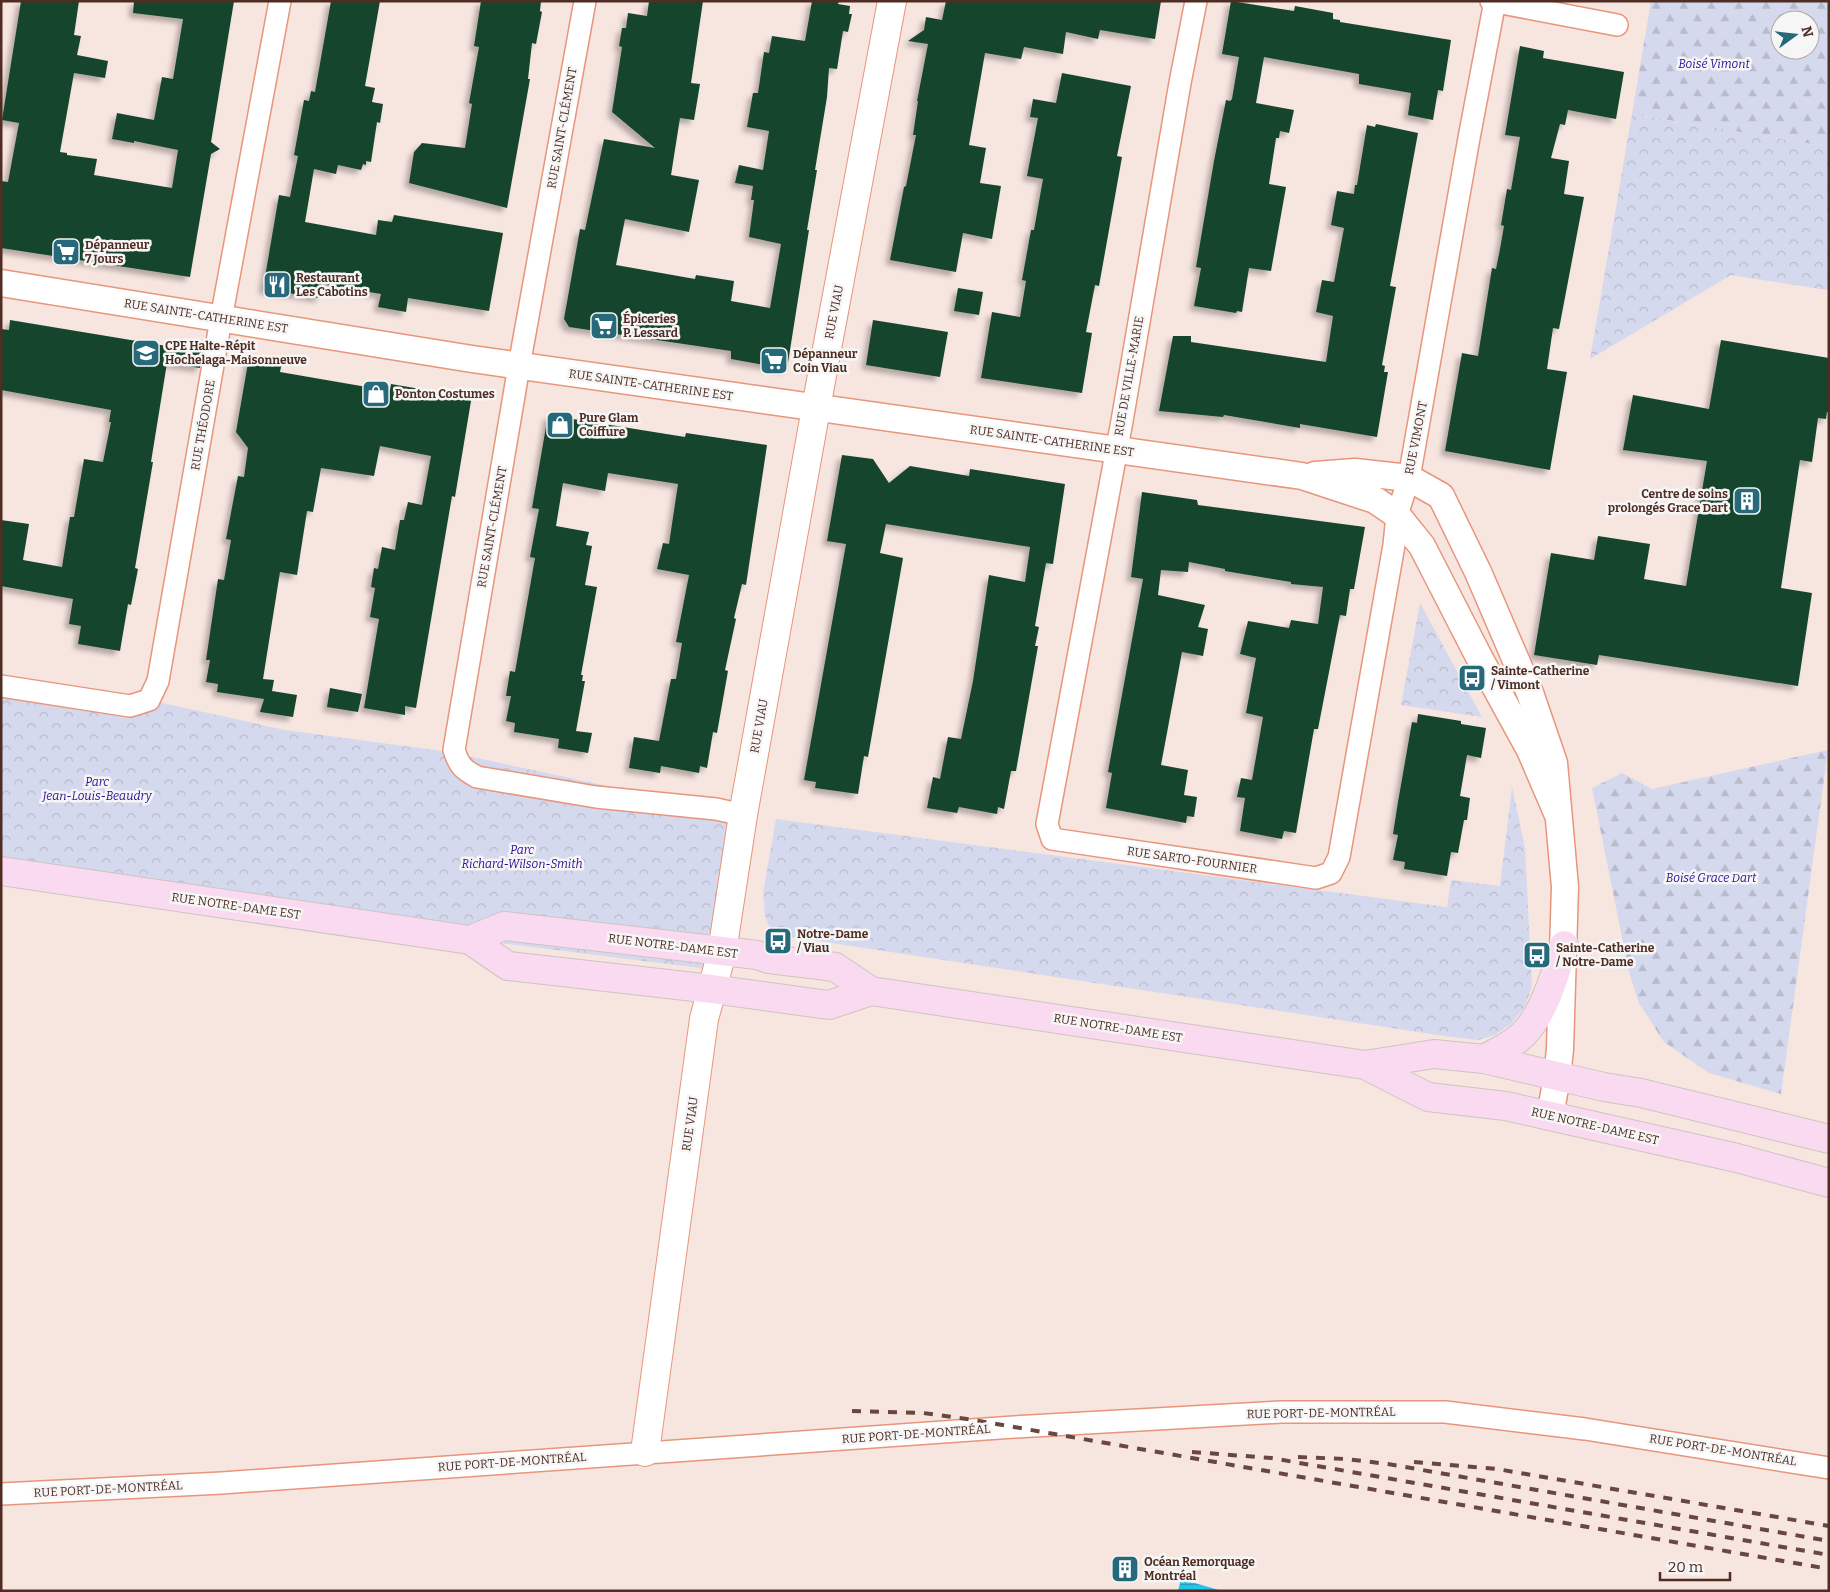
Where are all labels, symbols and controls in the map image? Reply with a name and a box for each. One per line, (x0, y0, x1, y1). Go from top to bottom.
north arrow (1770, 10, 1820, 60)
text: N (1797, 24, 1817, 39)
park label: Boisé Vimont (1678, 57, 1751, 71)
street label: RUE SAINT-CLÉMENT (543, 66, 580, 190)
supermarket icon: Dépanneur 7 Jours (51, 237, 81, 267)
place label: Dépanneur 7 Jours (85, 238, 150, 266)
restaurant icon: Restaurant Les Cabotins (262, 270, 292, 300)
place label: Restaurant Les Cabotins (296, 271, 368, 299)
street label: RUE VIAU (822, 284, 846, 340)
street label: RUE SAINTE-CATHERINE EST (123, 296, 289, 336)
place label: Épiceries P. Lessard (623, 310, 679, 340)
supermarket icon: Épiceries P. Lessard (589, 311, 619, 341)
street label: RUE DE VILLE-MARIE (1112, 315, 1146, 437)
school or university icon: CPE Halte-Répit Hochelaga-Maisonneuve (131, 338, 161, 368)
place label: CPE Halte-Répit Hochelaga-Maisonneuve (165, 339, 307, 367)
supermarket icon: Dépanneur Coin Viau (759, 346, 789, 376)
place label: Dépanneur Coin Viau (793, 347, 858, 375)
street label: RUE SAINTE-CATHERINE EST (568, 367, 734, 403)
street label: RUE THÉODORE (187, 378, 218, 471)
shop icon: Ponton Costumes (361, 379, 391, 409)
place label: Ponton Costumes (395, 387, 495, 401)
street label: RUE VIMONT (1402, 400, 1430, 476)
shop icon: Pure Glam Coiffure (545, 410, 575, 440)
place label: Pure Glam Coiffure (579, 411, 639, 439)
street label: RUE SAINTE-CATHERINE EST (969, 423, 1135, 459)
street label: RUE SAINT-CLÉMENT (473, 465, 510, 589)
building icon: Centre de soins prolongés Grace Dart (1732, 486, 1762, 516)
place label: Centre de soins prolongés Grace Dart (1608, 487, 1728, 515)
bus stop icon: Sainte-Catherine / Vimont (1457, 663, 1487, 693)
place label: Sainte-Catherine / Vimont (1490, 664, 1590, 692)
street label: RUE VIAU (747, 698, 771, 754)
park label: Parc Jean-Louis-Beaudry (41, 775, 152, 803)
park label: Parc Richard-Wilson-Smith (461, 843, 583, 871)
street label: RUE SARTO-FOURNIER (1126, 844, 1258, 876)
park label: Boisé Grace Dart (1666, 871, 1757, 885)
street label: RUE NOTRE-DAME EST (170, 890, 302, 922)
bus stop icon: Notre-Dame / Viau (763, 926, 793, 956)
place label: Notre-Dame / Viau (796, 927, 869, 955)
street label: RUE NOTRE-DAME EST (607, 931, 739, 961)
bus stop icon: Sainte-Catherine / Notre-Dame (1522, 940, 1552, 970)
place label: Sainte-Catherine / Notre-Dame (1555, 941, 1655, 969)
street label: RUE NOTRE-DAME EST (1053, 1011, 1183, 1045)
street label: RUE VIAU (679, 1096, 701, 1152)
street label: RUE NOTRE-DAME EST (1530, 1105, 1660, 1147)
street label: RUE PORT-DE-MONTRÉAL (1246, 1404, 1396, 1421)
street label: RUE PORT-DE-MONTRÉAL (841, 1421, 991, 1446)
street label: RUE PORT-DE-MONTRÉAL (1648, 1430, 1798, 1469)
street label: RUE PORT-DE-MONTRÉAL (437, 1449, 587, 1474)
street label: RUE PORT-DE-MONTRÉAL (33, 1477, 183, 1500)
scale bar (1660, 1550, 1730, 1582)
building icon: Océan Remorquage Montréal (1110, 1554, 1140, 1584)
place label: Océan Remorquage Montréal (1144, 1555, 1255, 1583)
text: 20 m (1668, 1558, 1704, 1576)

